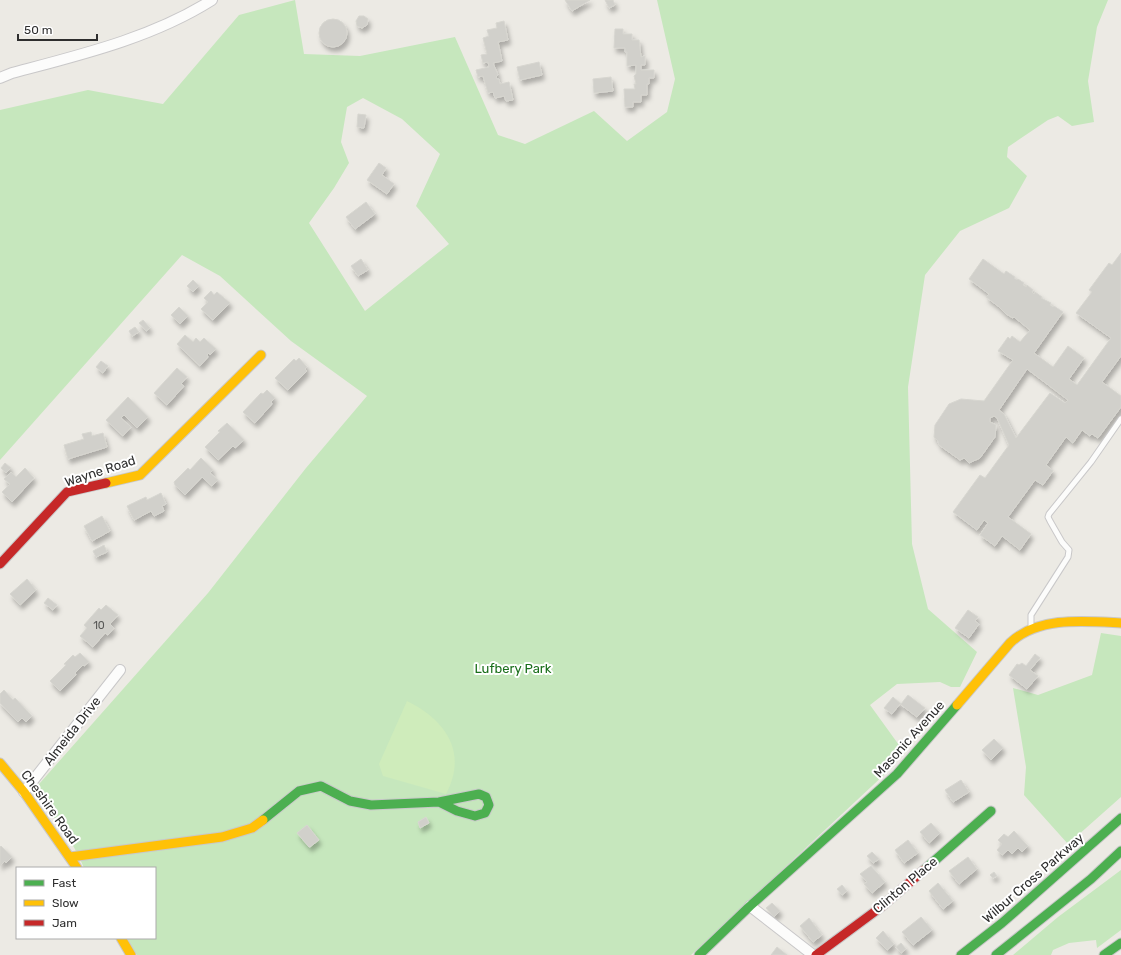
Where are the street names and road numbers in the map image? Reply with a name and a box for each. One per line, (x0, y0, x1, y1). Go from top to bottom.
street label: Wayne Road (63, 453, 137, 489)
street label: Almeida Drive (40, 694, 104, 768)
street label: Masonic Avenue (871, 698, 947, 780)
street label: Cheshire Road (18, 767, 82, 847)
street label: Wilbur Cross Parkway (979, 830, 1087, 926)
street label: Clinton Place (870, 854, 940, 916)

